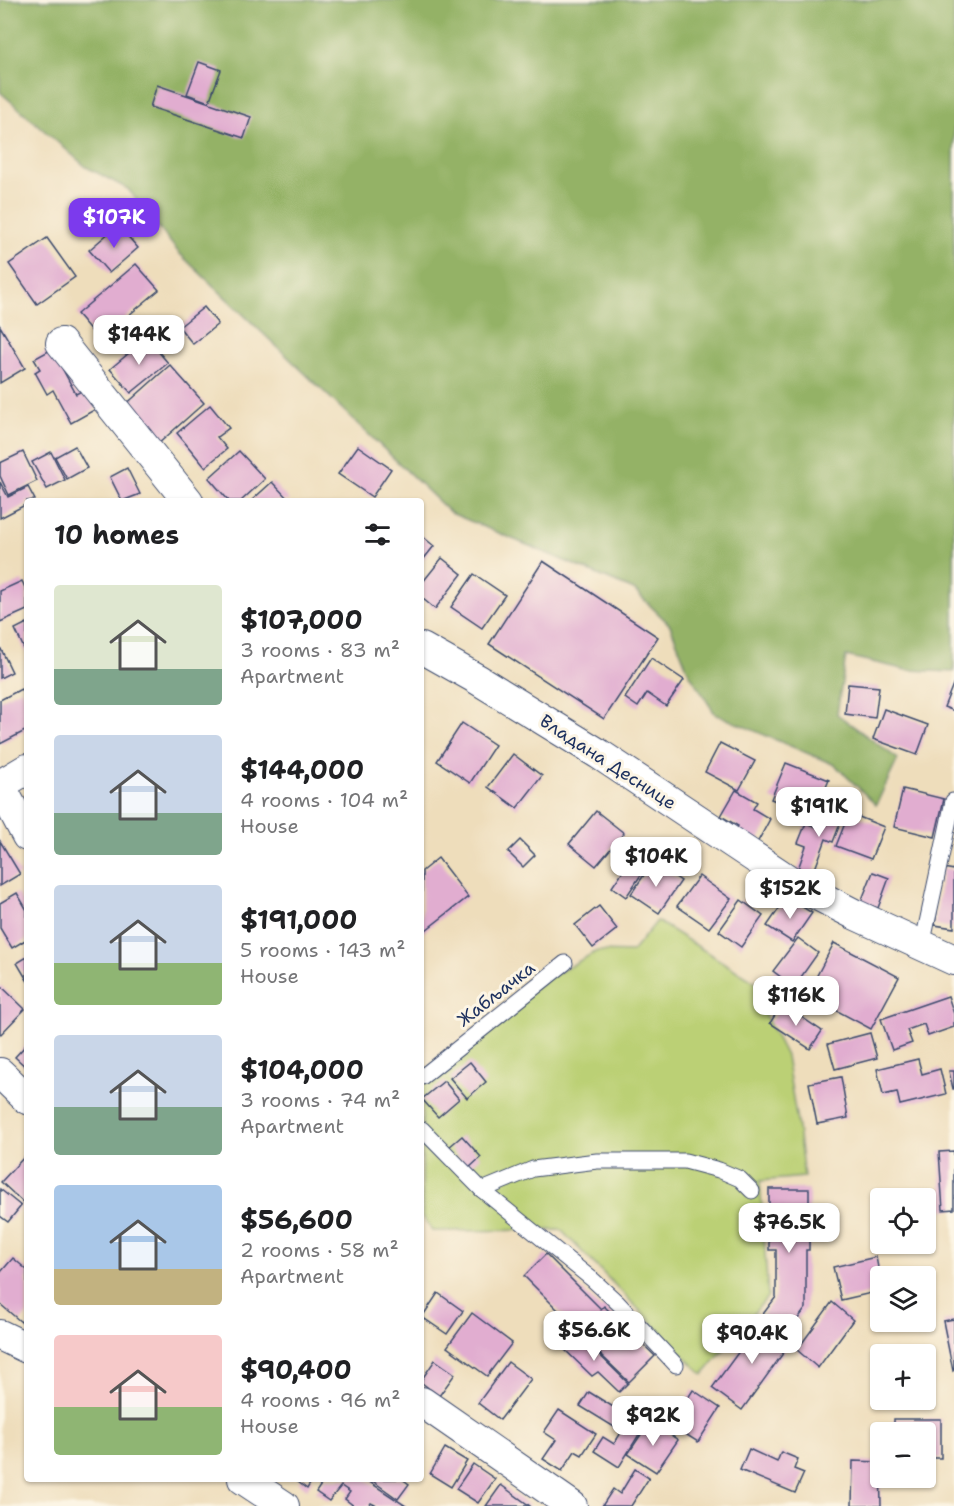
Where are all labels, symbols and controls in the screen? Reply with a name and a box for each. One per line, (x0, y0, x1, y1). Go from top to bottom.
pin: $107K (72, 198, 156, 249)
text: $107K (83, 204, 145, 230)
pin: $144K (97, 315, 181, 366)
text: $144K (107, 321, 171, 347)
text: 10 homes (54, 517, 179, 552)
icon: filters (361, 518, 394, 551)
text: $107,000 (240, 602, 363, 637)
icon: home (102, 609, 174, 681)
text: 3 rooms · 83 m² (240, 637, 400, 663)
text: Apartment (240, 663, 344, 689)
street label: Владана Деснице (535, 709, 681, 815)
text: $144,000 (240, 752, 364, 787)
icon: home (102, 759, 174, 831)
text: 4 rooms · 104 m² (240, 787, 408, 813)
pin: $191K (777, 787, 861, 838)
text: $191K (790, 793, 848, 819)
text: House (240, 813, 299, 839)
pin: $104K (614, 837, 698, 888)
text: $104K (624, 843, 688, 869)
pin: $152K (748, 869, 832, 920)
text: $152K (759, 875, 821, 901)
text: $191,000 (240, 902, 358, 937)
icon: home (102, 909, 174, 981)
text: 5 rooms · 143 m² (240, 937, 405, 963)
street label: Жабљачка (452, 956, 540, 1032)
text: House (240, 963, 299, 989)
pin: $116K (754, 976, 838, 1027)
text: $116K (767, 982, 825, 1008)
text: $104,000 (240, 1052, 364, 1087)
icon: home (102, 1059, 174, 1131)
text: 3 rooms · 74 m² (240, 1087, 400, 1113)
text: Apartment (240, 1113, 344, 1139)
map controls (870, 1188, 936, 1488)
button: locate (870, 1188, 936, 1254)
text: $56,600 (240, 1202, 353, 1237)
pin: $76.5K (740, 1203, 838, 1254)
icon: home (102, 1209, 174, 1281)
text: $76.5K (753, 1209, 825, 1235)
text: 2 rooms · 58 m² (240, 1237, 399, 1263)
text: Apartment (240, 1263, 344, 1289)
button: layers (870, 1266, 936, 1332)
pin: $56.6K (545, 1311, 643, 1362)
pin: $90.4K (703, 1314, 801, 1365)
text: $56.6K (558, 1317, 630, 1343)
text: $90.4K (716, 1320, 788, 1346)
button: + (870, 1344, 936, 1410)
text: $90,400 (240, 1352, 352, 1387)
icon: home (102, 1359, 174, 1431)
text: 4 rooms · 96 m² (240, 1387, 401, 1413)
pin: $92K (617, 1396, 689, 1447)
text: $92K (626, 1402, 680, 1428)
text: House (240, 1413, 299, 1439)
button: − (870, 1422, 936, 1488)

